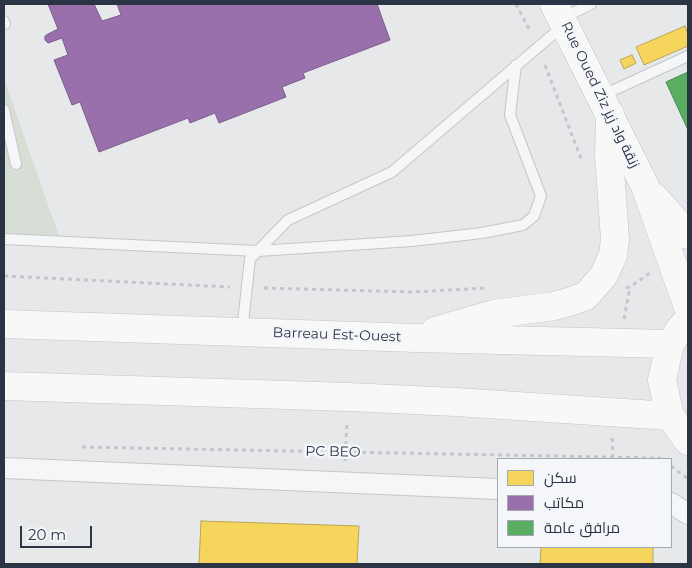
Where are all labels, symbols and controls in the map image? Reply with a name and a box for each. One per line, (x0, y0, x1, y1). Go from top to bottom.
street label: Rue Oued Ziz زنقة واد زيز (557, 19, 643, 171)
street label: Barreau Est-Ouest (272, 324, 402, 346)
street label: PC BEO (305, 443, 361, 461)
legend (497, 458, 672, 548)
text: سكن (544, 468, 577, 487)
text: مكاتب (544, 493, 584, 512)
scale bar (22, 516, 95, 548)
text: مرافق عامة (544, 518, 620, 537)
text: 20 m (28, 525, 66, 544)

